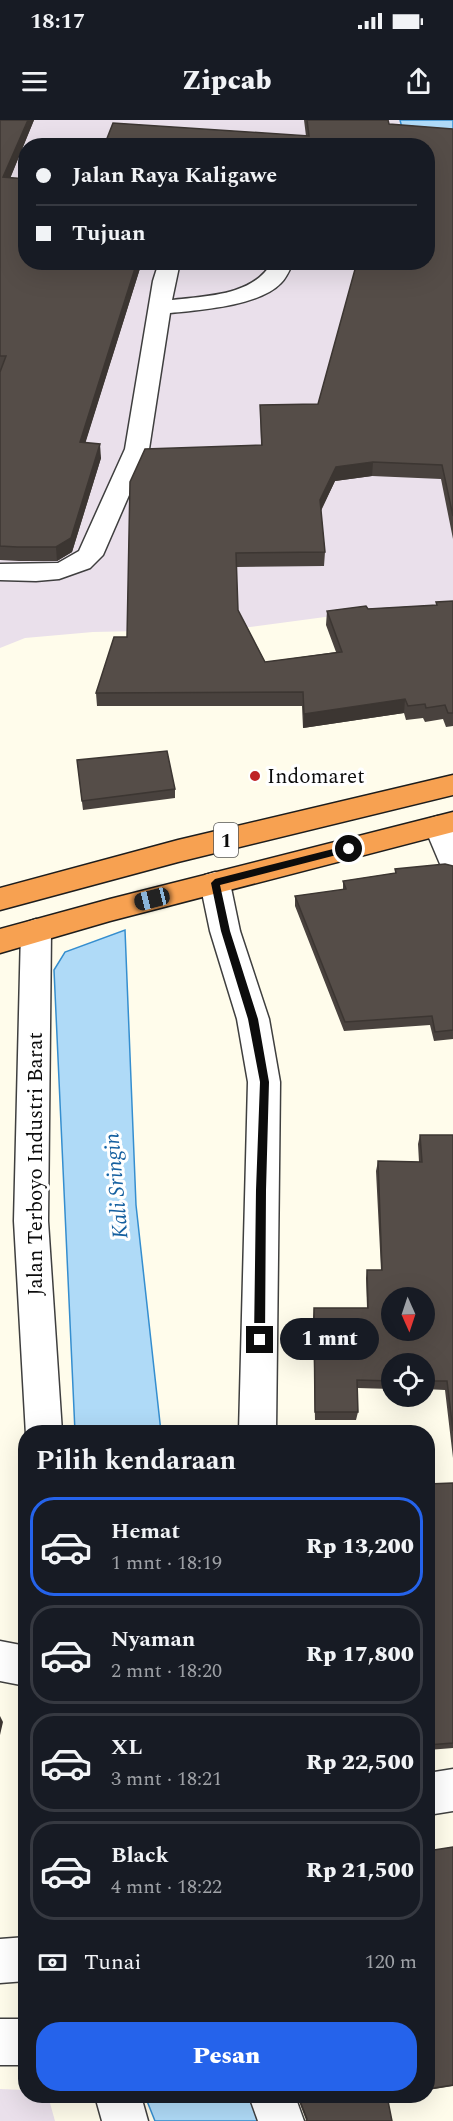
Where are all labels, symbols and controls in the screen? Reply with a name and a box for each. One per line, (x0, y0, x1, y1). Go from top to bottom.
text: 18:17 (30, 5, 85, 38)
text: Zipcab (182, 60, 271, 102)
icon: menu (18, 65, 51, 98)
icon: share (402, 65, 435, 98)
text: Jalan Raya Kaligawe (72, 159, 277, 192)
text: Tujuan (72, 217, 145, 250)
place label: Indomaret (267, 761, 365, 793)
marker: Indomaret (248, 769, 262, 783)
road number: 1 (214, 823, 238, 857)
route start (335, 835, 362, 862)
car (132, 886, 172, 912)
street label: Jalan Terboyo Industri Barat (20, 1032, 52, 1296)
water label: Kali Sringin (95, 1131, 138, 1240)
north arrow (381, 1287, 435, 1341)
map controls (381, 1287, 435, 1407)
callout: 1 mnt (281, 1319, 380, 1361)
text: 1 mnt (301, 1324, 358, 1354)
route end (246, 1326, 273, 1353)
button: locate (381, 1353, 435, 1407)
text: Pilih kendaraan (36, 1440, 236, 1482)
text: Hemat (111, 1515, 180, 1548)
icon: car (39, 1520, 93, 1574)
text: Rp 13,200 (306, 1530, 414, 1563)
text: 1 mnt · 18:19 (111, 1548, 222, 1578)
text: Nyaman (111, 1623, 195, 1656)
icon: car (39, 1628, 93, 1682)
text: Rp 17,800 (306, 1638, 414, 1671)
text: 2 mnt · 18:20 (111, 1656, 222, 1686)
text: XL (111, 1731, 142, 1764)
icon: car (39, 1736, 93, 1790)
text: Rp 22,500 (306, 1746, 414, 1779)
text: 3 mnt · 18:21 (111, 1764, 222, 1794)
text: Black (111, 1839, 169, 1872)
icon: car (39, 1844, 93, 1898)
text: Rp 21,500 (306, 1854, 414, 1887)
text: 4 mnt · 18:22 (111, 1872, 222, 1902)
icon: cash (36, 1946, 69, 1979)
text: Tunai (84, 1946, 141, 1979)
text: 120 m (365, 1947, 417, 1977)
button: Pesan (36, 2022, 417, 2091)

